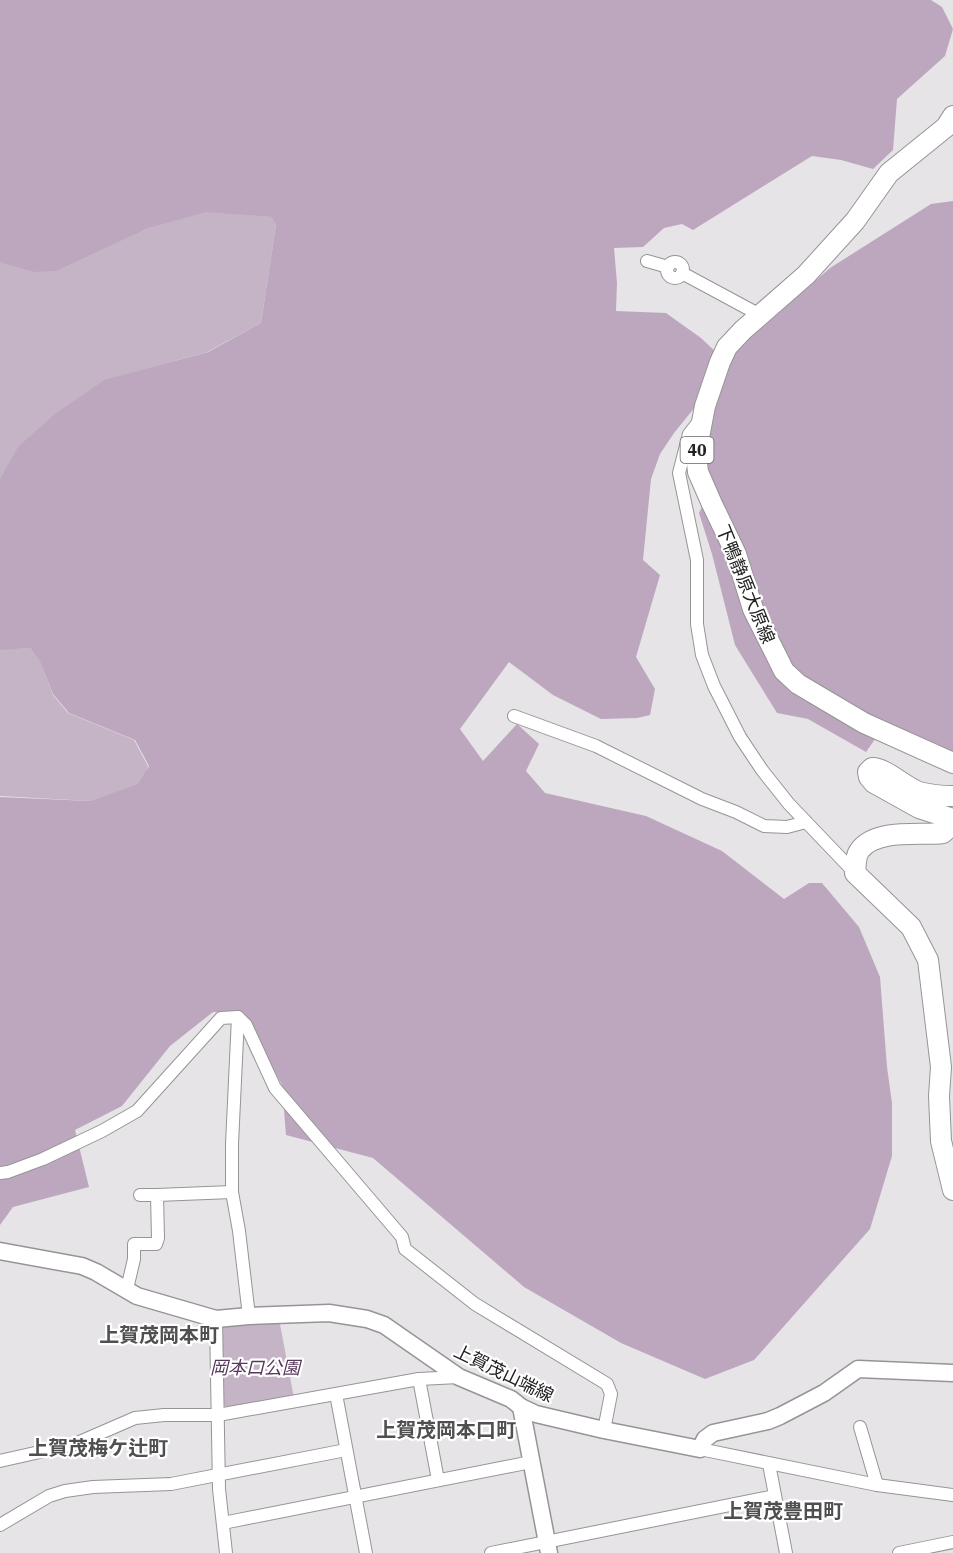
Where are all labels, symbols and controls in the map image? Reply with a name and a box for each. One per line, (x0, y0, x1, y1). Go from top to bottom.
road number: 40 (680, 437, 714, 463)
street label: 下鴨静原大原線 (712, 521, 780, 647)
district label: 上賀茂岡本町 (99, 1321, 219, 1348)
street label: 上賀茂山端線 (450, 1339, 558, 1407)
park label: 岡本口公園 (210, 1356, 303, 1379)
district label: 上賀茂岡本口町 (376, 1416, 516, 1443)
district label: 上賀茂梅ケ辻町 (28, 1434, 168, 1461)
district label: 上賀茂豊田町 (723, 1497, 843, 1524)

